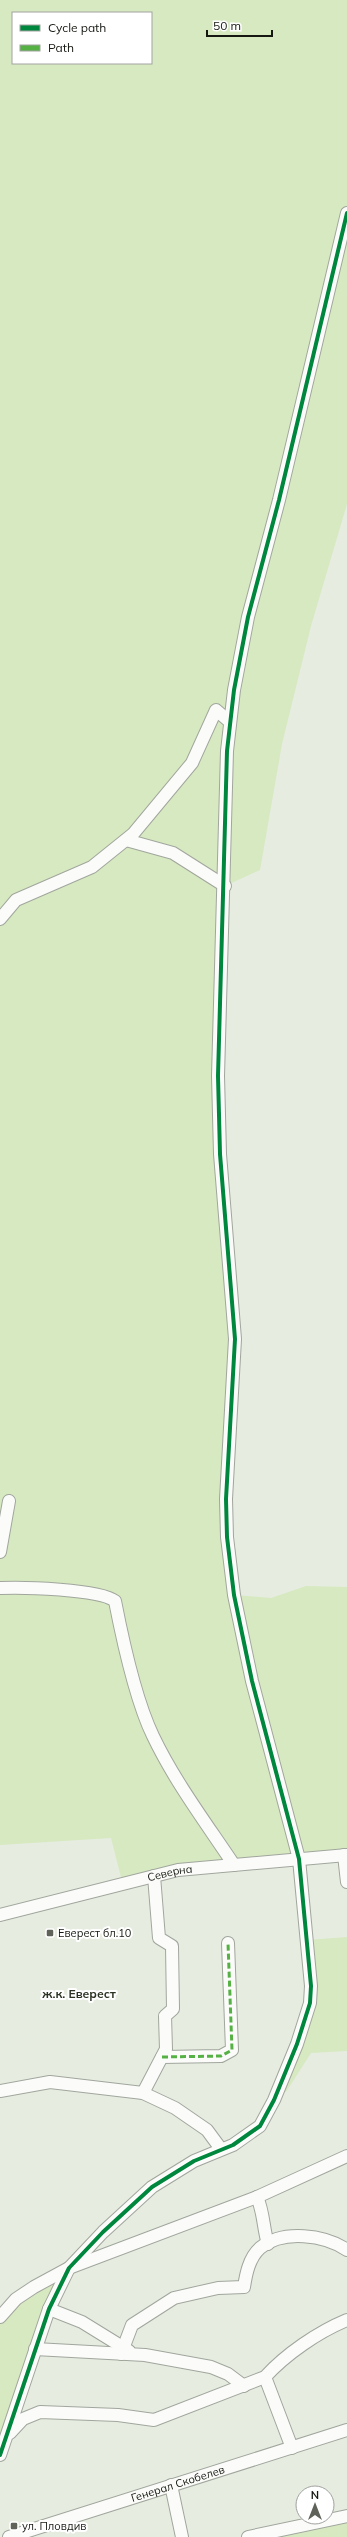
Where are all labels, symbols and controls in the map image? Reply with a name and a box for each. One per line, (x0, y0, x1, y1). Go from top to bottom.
legend (12, 12, 152, 64)
scale bar (207, 12, 272, 38)
text: 50 m (213, 18, 241, 33)
text: Cycle path (48, 20, 106, 35)
text: Path (48, 40, 74, 55)
street label: Северна (146, 1862, 193, 1885)
place label: Еверест бл.10 (58, 1926, 132, 1940)
marker: Еверест бл.10 (45, 1928, 55, 1938)
district label: ж.к. Еверест (41, 1986, 116, 2001)
street label: Генерал Скобелев (129, 2462, 226, 2505)
north arrow (295, 2485, 335, 2525)
text: N (311, 2488, 319, 2502)
place label: ул. Пловдив (22, 2519, 86, 2533)
marker: ул. Пловдив (9, 2521, 19, 2531)

